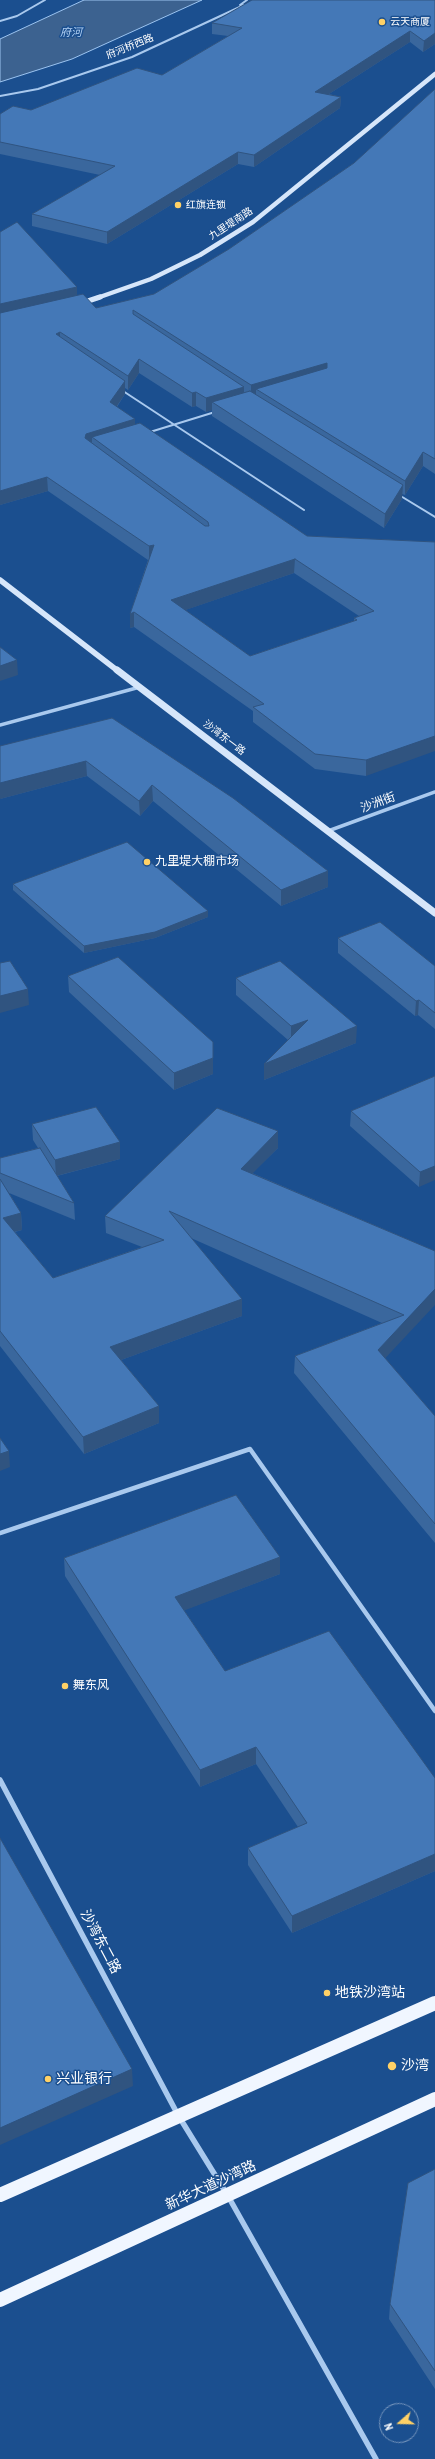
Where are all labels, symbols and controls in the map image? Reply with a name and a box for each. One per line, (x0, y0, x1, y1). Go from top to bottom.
place label: 云天商厦 (390, 16, 430, 28)
marker: 云天商厦 (377, 17, 387, 27)
water label: 府河 (60, 26, 82, 40)
street label: 府河桥西路 (105, 32, 155, 62)
place label: 红旗连锁 (186, 199, 226, 211)
marker: 红旗连锁 (173, 200, 183, 210)
street label: 九里堤南路 (207, 205, 255, 243)
street label: 沙湾东一路 (200, 718, 248, 758)
street label: 沙洲街 (359, 790, 397, 816)
place label: 九里堤大棚市场 (155, 855, 239, 869)
marker: 九里堤大棚市场 (142, 857, 152, 867)
place label: 舞东风 (73, 1679, 109, 1693)
marker: 舞东风 (60, 1681, 70, 1691)
street label: 沙湾东二路 (76, 1907, 124, 1977)
place label: 地铁沙湾站 (335, 1985, 405, 2001)
marker: 地铁沙湾站 (322, 1988, 332, 1998)
place label: 沙湾 (401, 2058, 429, 2074)
marker: 沙湾 (386, 2060, 398, 2072)
place label: 兴业银行 (56, 2071, 112, 2087)
marker: 兴业银行 (43, 2074, 53, 2084)
street label: 新华大道沙湾路 (163, 2158, 259, 2214)
north arrow (379, 2403, 419, 2443)
text: N (381, 2421, 396, 2432)

